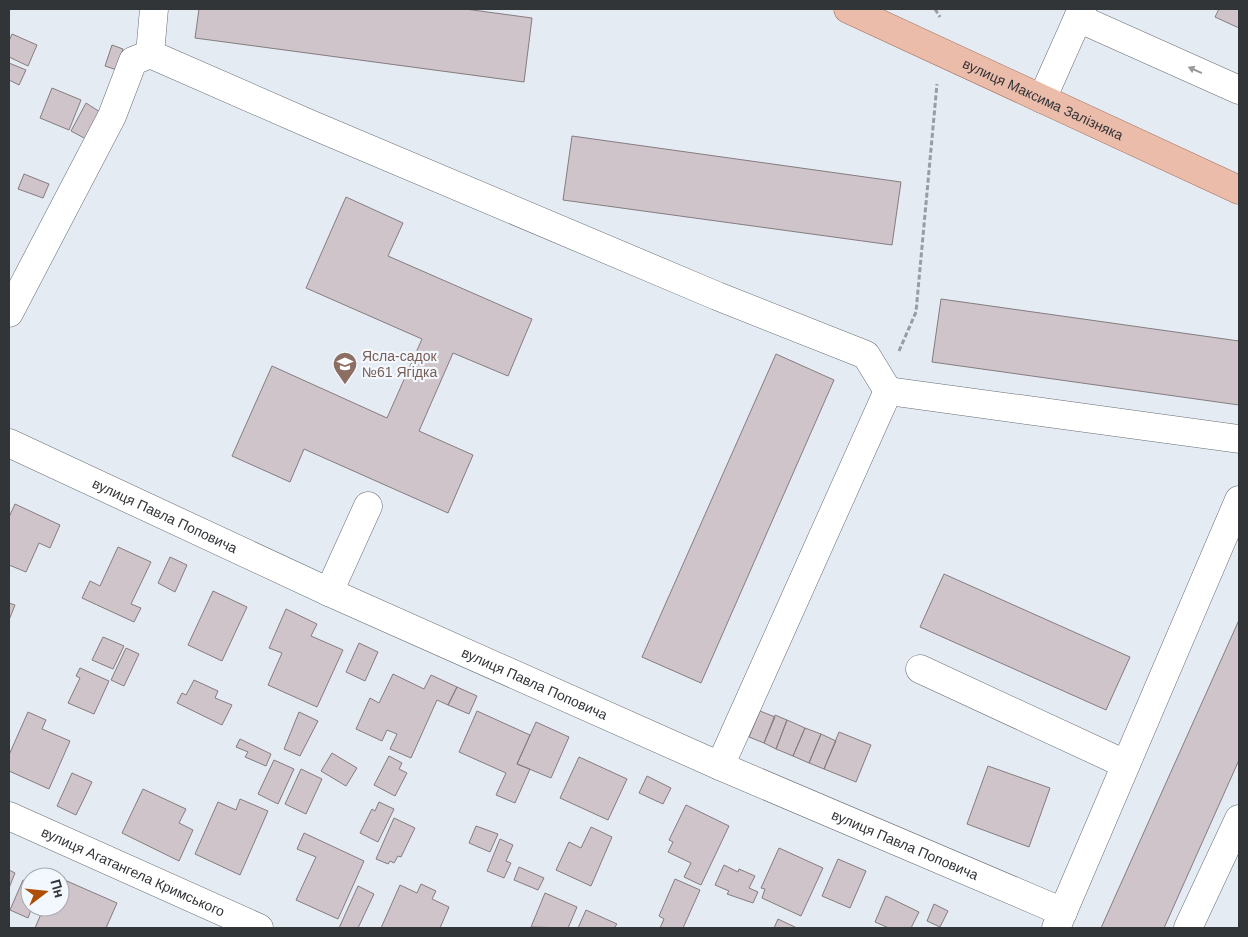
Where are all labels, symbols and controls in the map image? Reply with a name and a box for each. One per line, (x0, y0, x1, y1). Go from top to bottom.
street label: вулиця Максима Залізняка (960, 55, 1126, 143)
one-way arrow (1188, 65, 1202, 73)
place label: Ясла-садок №61 Ягідка (362, 348, 437, 380)
school or university icon: Ясла-садок №61 Ягідка (332, 351, 358, 385)
street label: вулиця Павла Поповича (90, 475, 240, 556)
street label: вулиця Павла Поповича (459, 644, 610, 723)
street label: вулиця Павла Поповича (829, 806, 981, 883)
street label: вулиця Агатангела Кримського (39, 824, 227, 920)
north arrow (20, 867, 70, 917)
text: Пн (47, 877, 68, 900)

